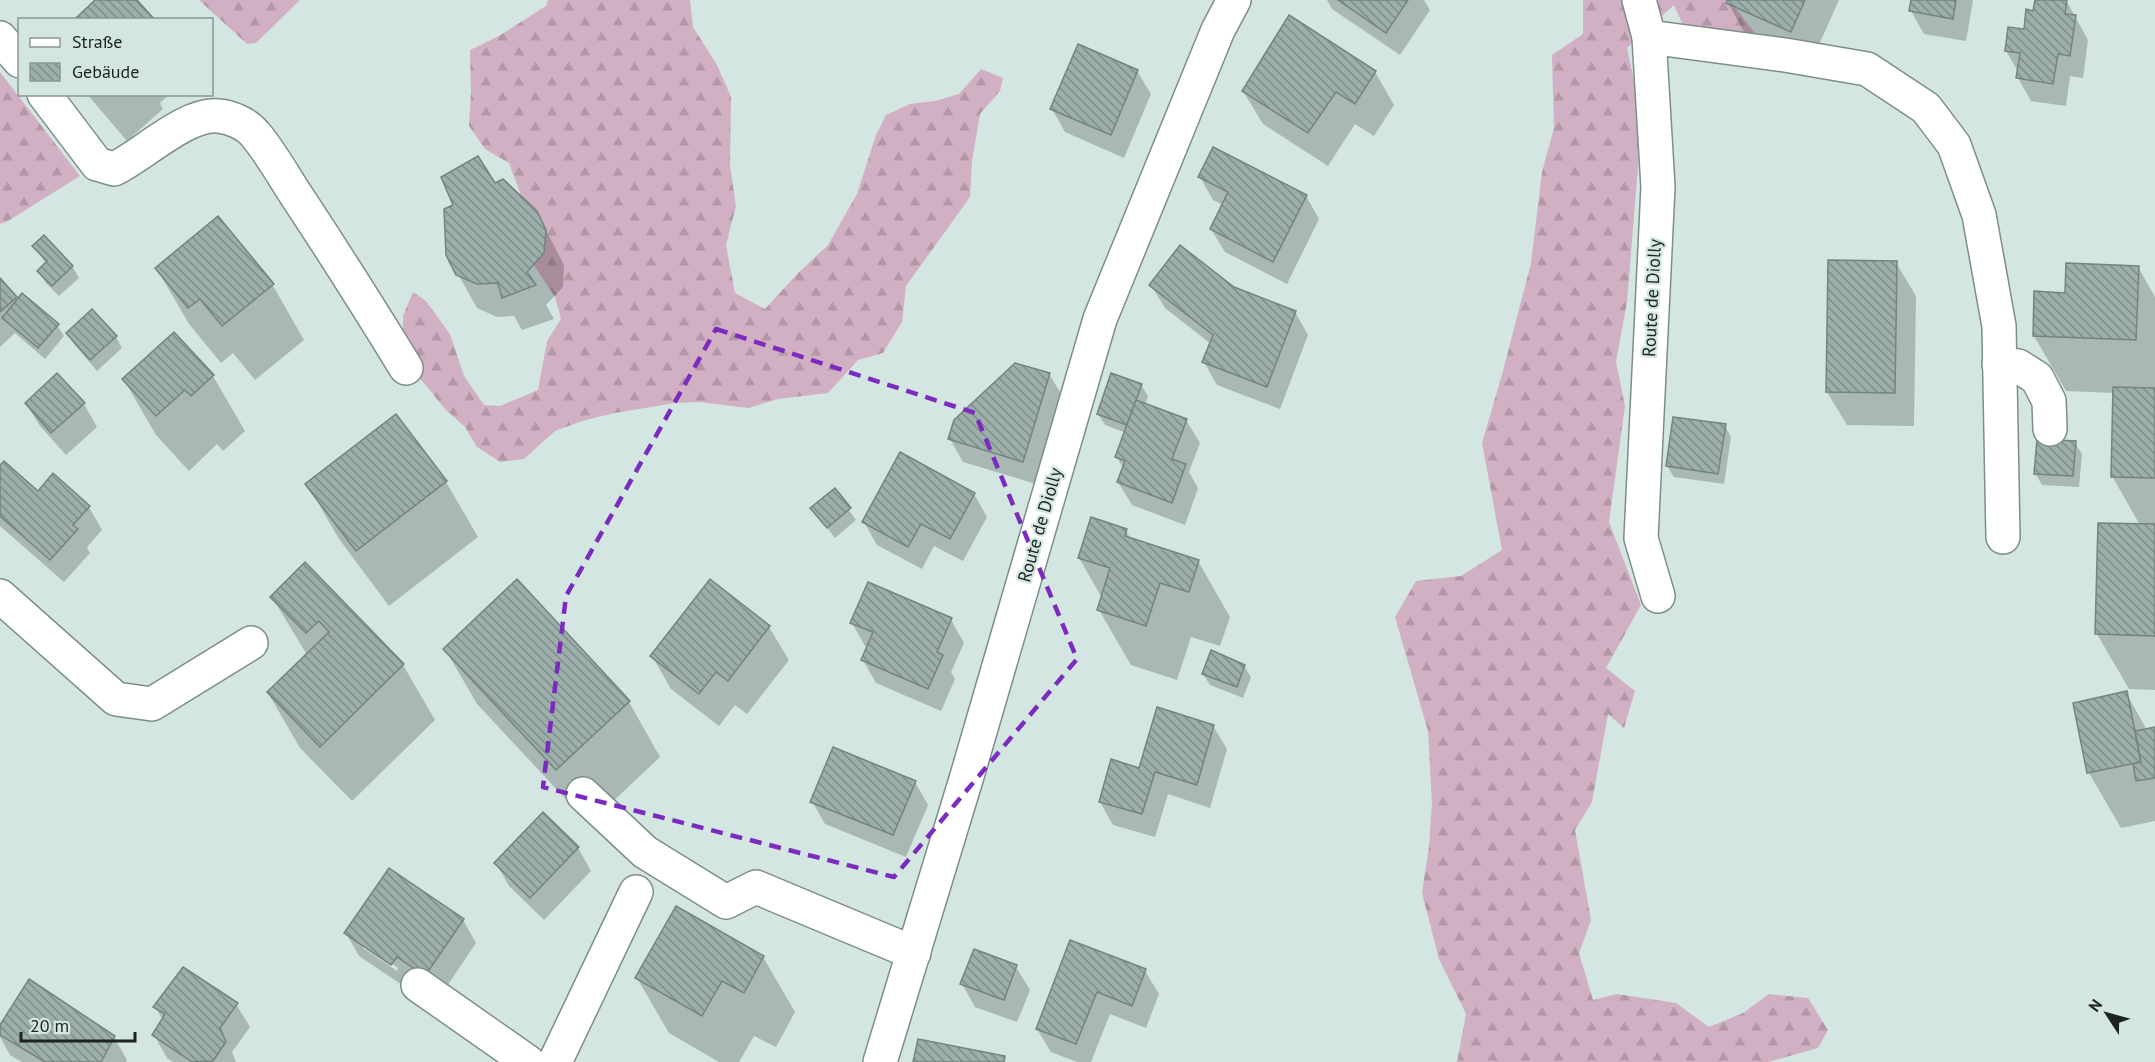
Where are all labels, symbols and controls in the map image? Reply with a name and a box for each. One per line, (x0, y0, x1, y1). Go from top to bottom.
legend (18, 18, 213, 96)
text: Straße (72, 30, 123, 53)
text: Gebäude (72, 60, 139, 83)
street label: Route de Diolly (1637, 238, 1666, 357)
street label: Route de Diolly (1012, 464, 1067, 585)
north arrow (2077, 984, 2137, 1044)
text: N (2084, 995, 2106, 1015)
scale bar (21, 1005, 135, 1043)
text: 20 m (30, 1014, 69, 1037)

